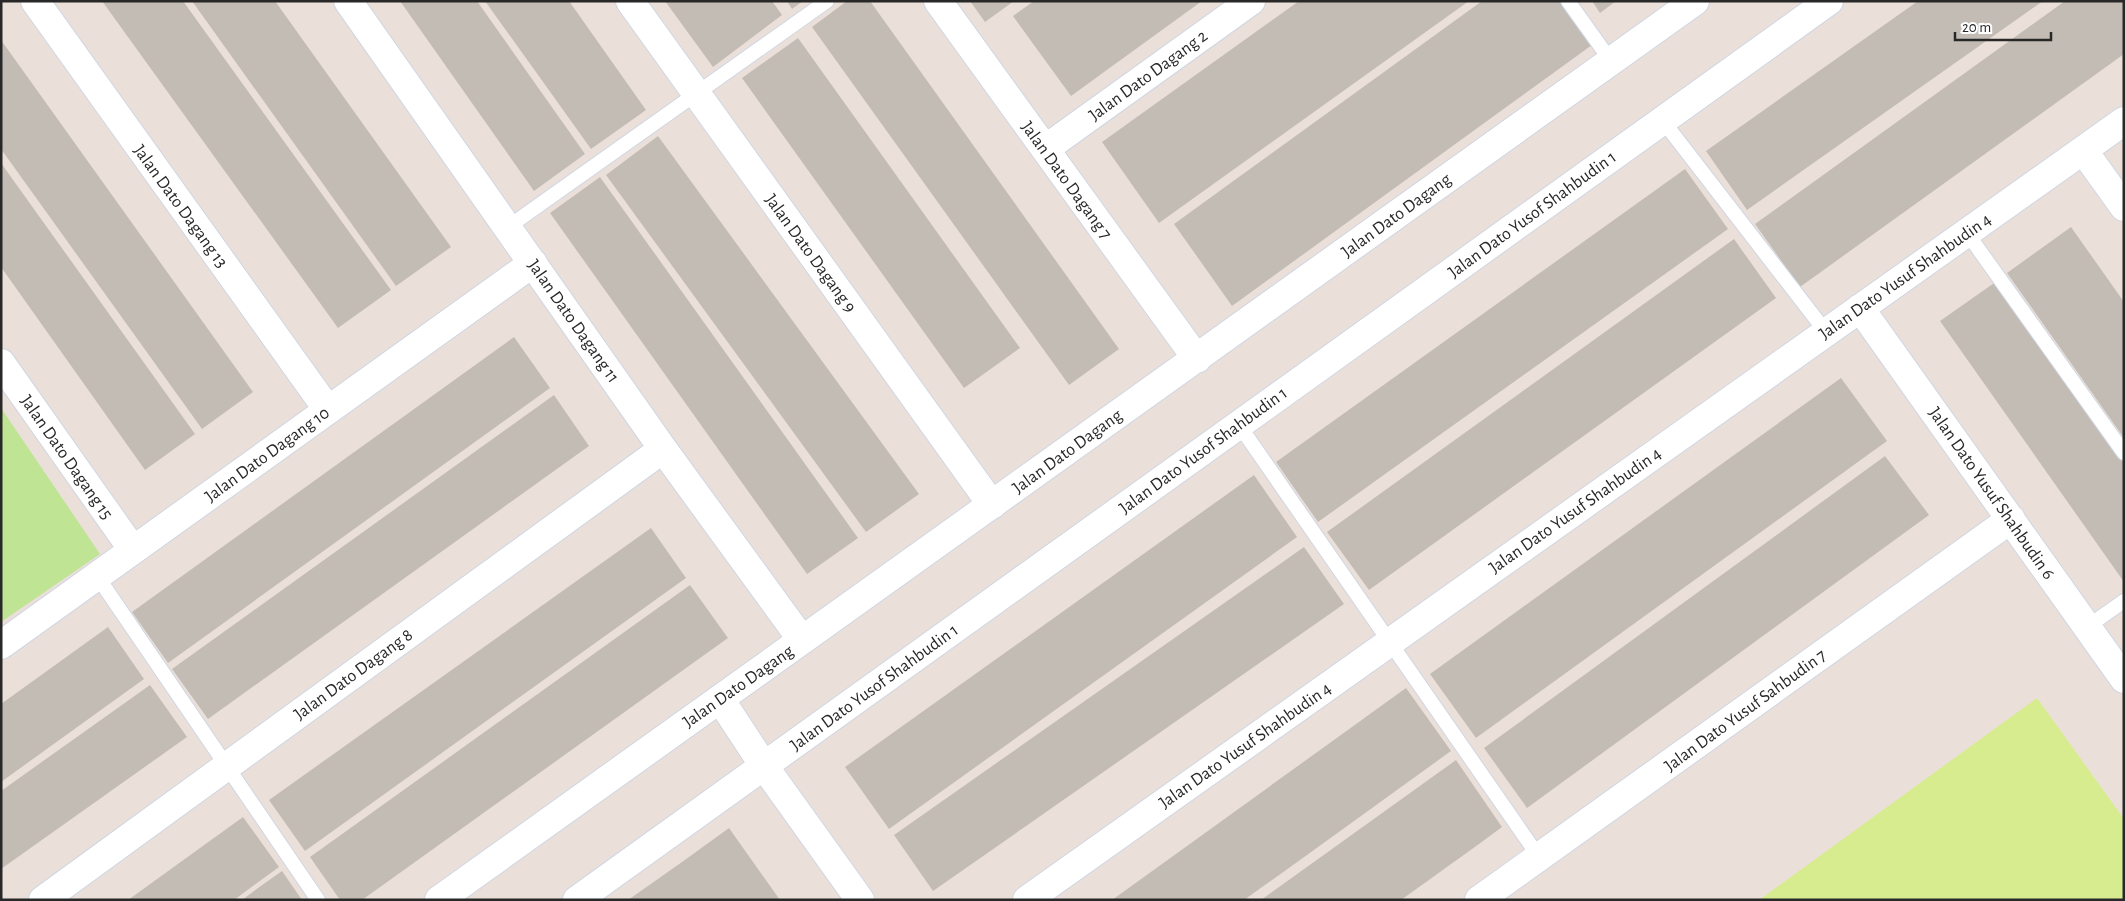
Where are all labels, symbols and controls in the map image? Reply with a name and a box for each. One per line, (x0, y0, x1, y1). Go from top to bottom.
scale bar (1955, 10, 2051, 42)
text: 20 m (1962, 20, 1991, 35)
street label: Jalan Dato Dagang 2 (1086, 27, 1211, 125)
street label: Jalan Dato Dagang 7 (1018, 118, 1115, 243)
street label: Jalan Dato Dagang 13 (130, 142, 231, 271)
street label: Jalan Dato Yusof Shahbudin 1 (1445, 148, 1620, 282)
street label: Jalan Dato Dagang (1339, 170, 1455, 261)
street label: Jalan Dato Dagang 9 (761, 191, 859, 316)
street label: Jalan Dato Yusuf Shahbudin 4 (1816, 210, 1995, 343)
street label: Jalan Dato Dagang 11 (524, 257, 622, 386)
street label: Jalan Dato Yusof Shahbudin 1 (1116, 384, 1291, 518)
street label: Jalan Dato Dagang 15 (17, 392, 116, 523)
street label: Jalan Dato Dagang 10 (202, 404, 333, 506)
street label: Jalan Dato Yusuf Shahbudin 6 (1925, 404, 2057, 583)
street label: Jalan Dato Dagang (1010, 406, 1126, 497)
street label: Jalan Dato Yusuf Shahbudin 4 (1486, 444, 1665, 577)
street label: Jalan Dato Yusof Shahbudin 1 (787, 621, 962, 755)
street label: Jalan Dato Dagang 8 (291, 626, 416, 724)
street label: Jalan Dato Dagang (680, 642, 797, 732)
street label: Jalan Dato Yusuf Sahbudin 7 (1661, 646, 1830, 775)
street label: Jalan Dato Yusuf Shahbudin 4 (1156, 679, 1335, 812)

